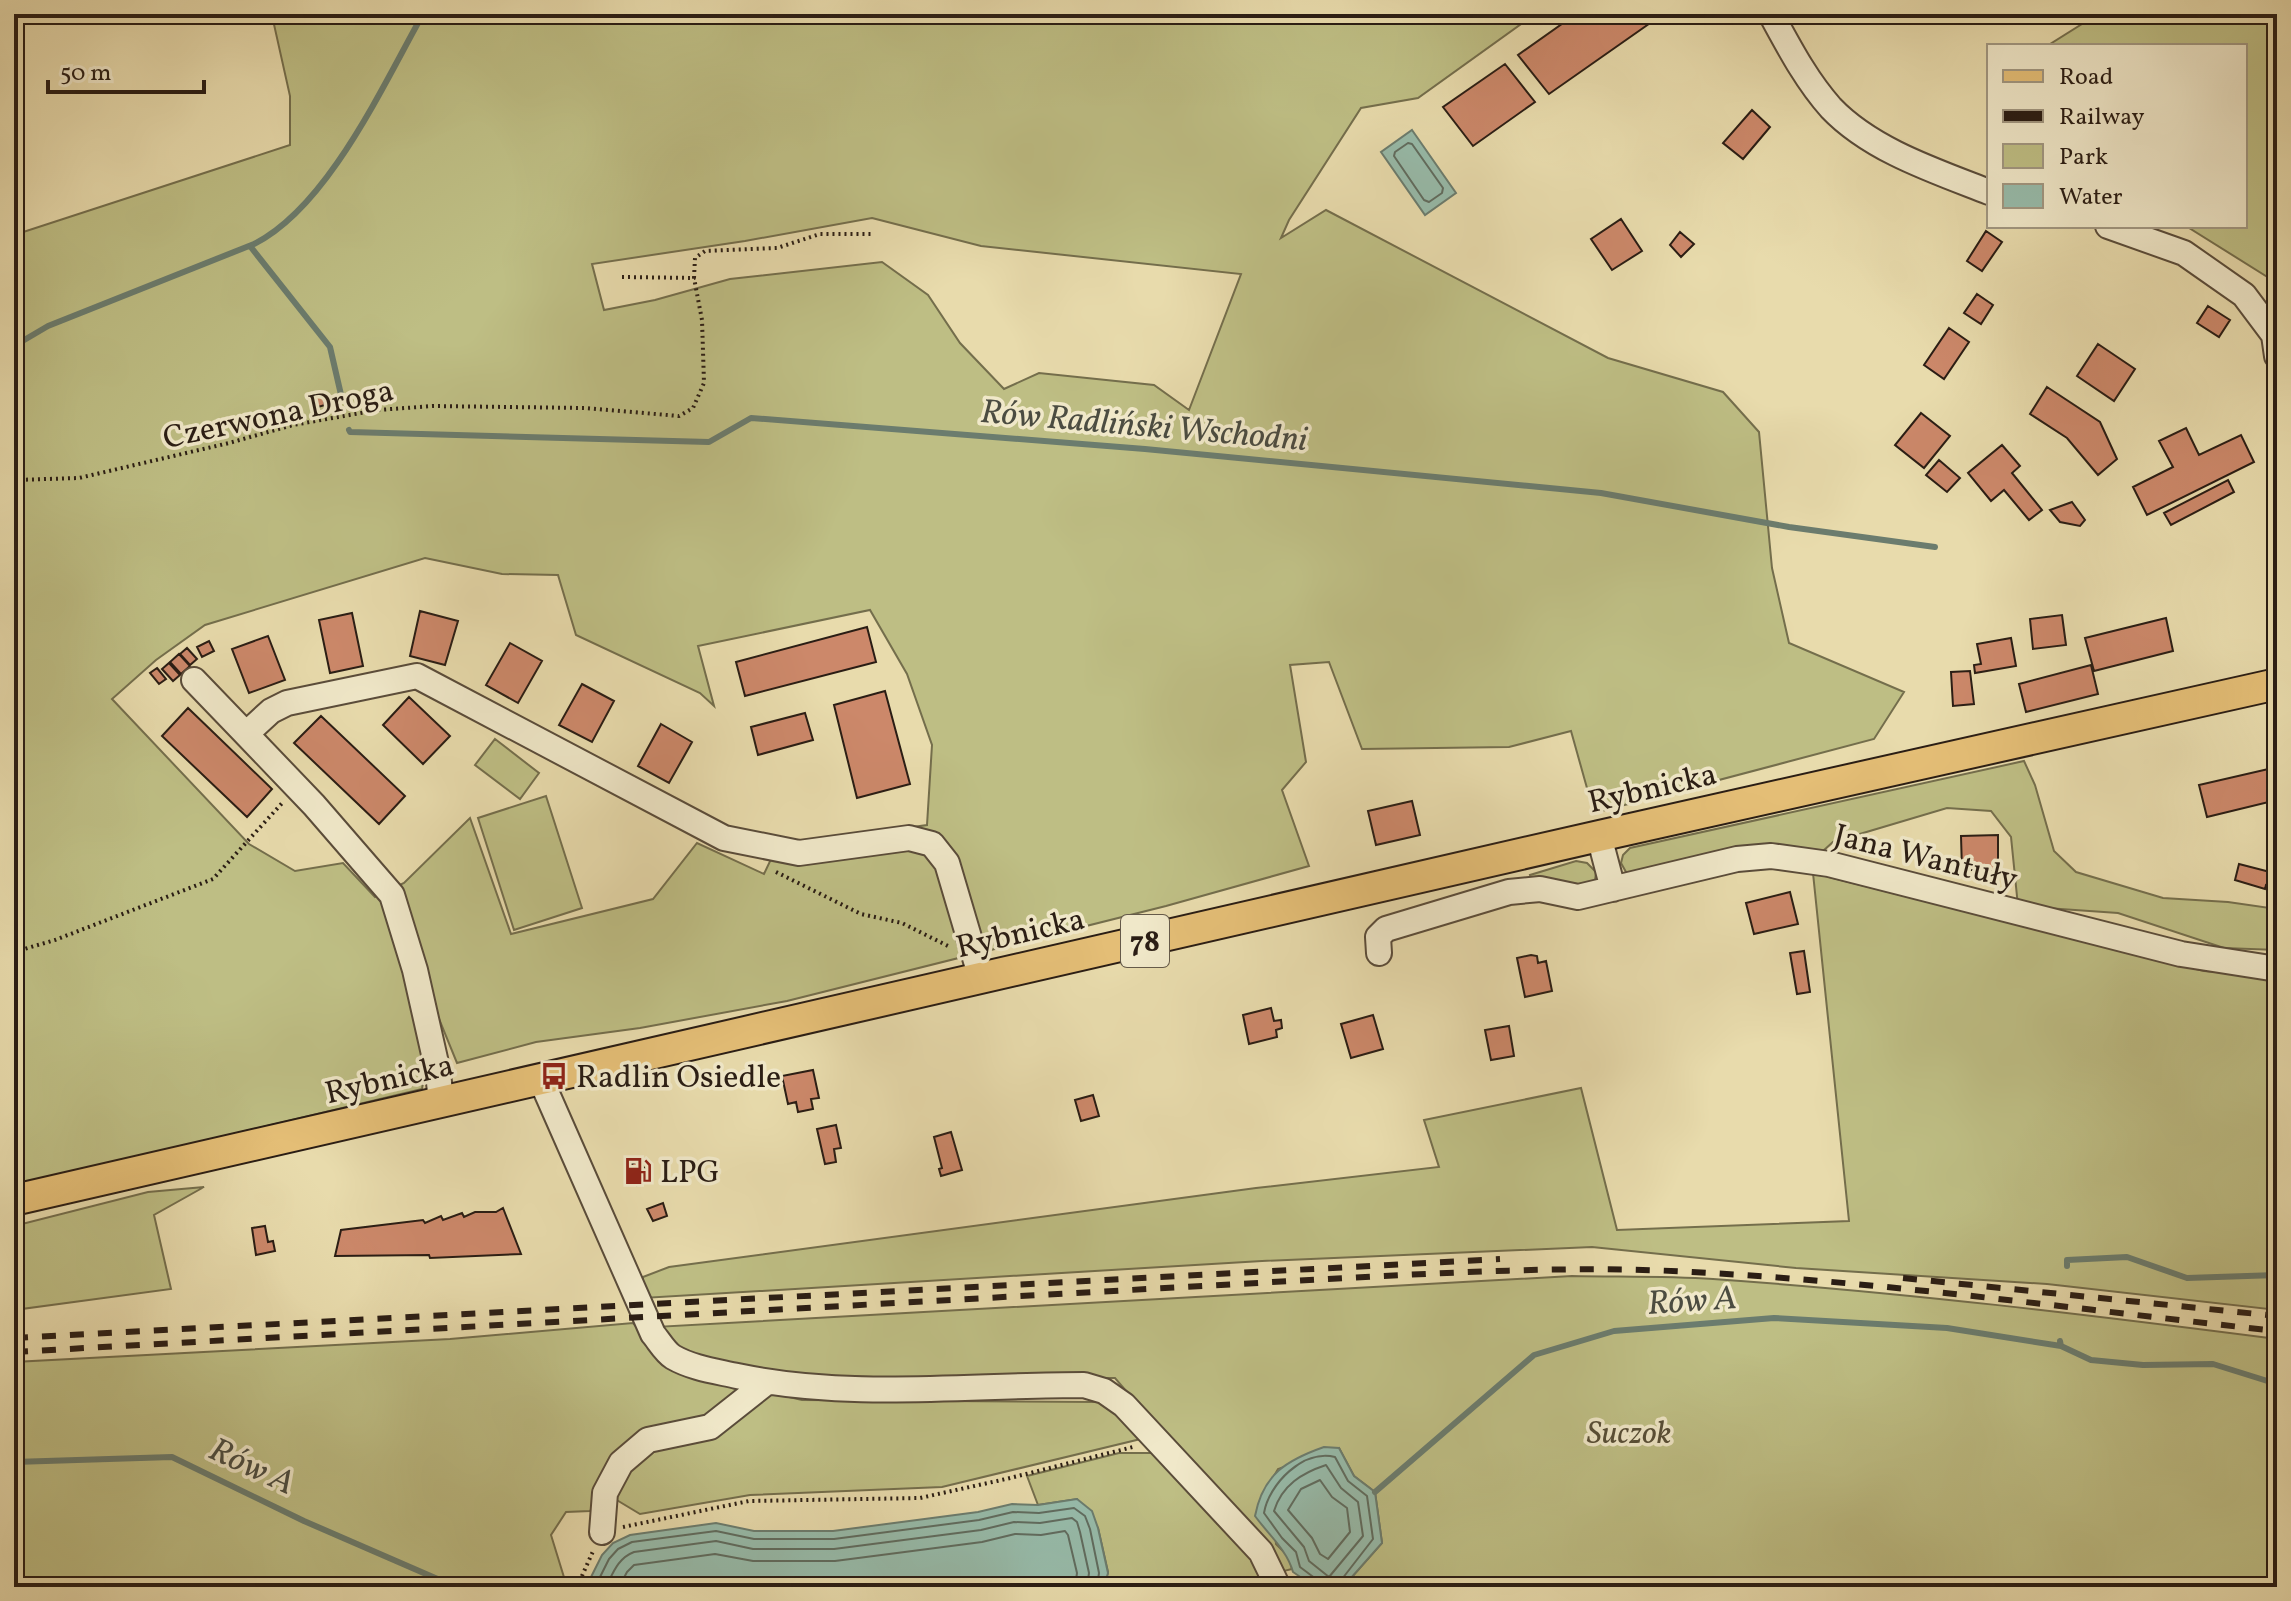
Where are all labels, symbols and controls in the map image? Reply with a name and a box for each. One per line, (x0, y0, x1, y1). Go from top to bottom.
scale bar (48, 44, 204, 94)
legend (1987, 44, 2247, 228)
text: 50 m (60, 57, 112, 91)
text: Road (2059, 61, 2113, 95)
text: Railway (2059, 101, 2145, 135)
text: Park (2059, 141, 2108, 175)
text: Water (2059, 181, 2123, 215)
street label: Czerwona Droga (159, 370, 398, 462)
water label: Rów Radliński Wschodni (978, 390, 1310, 465)
street label: Rybnicka (1584, 754, 1721, 826)
street label: Jana Wantuły (1829, 815, 2022, 903)
street label: Rybnicka (952, 899, 1089, 971)
road number: 78 (1121, 915, 1169, 967)
street label: Rybnicka (321, 1045, 458, 1117)
place label: Radlin Osiedle (576, 1057, 781, 1101)
bus stop icon: Radlin Osiedle (539, 1061, 569, 1091)
place label: LPG (660, 1152, 720, 1196)
fuel station icon: LPG (623, 1156, 653, 1186)
water label: Rów A (1646, 1276, 1739, 1329)
park label: Suczok (1587, 1413, 1672, 1457)
water label: Rów A (201, 1428, 302, 1509)

